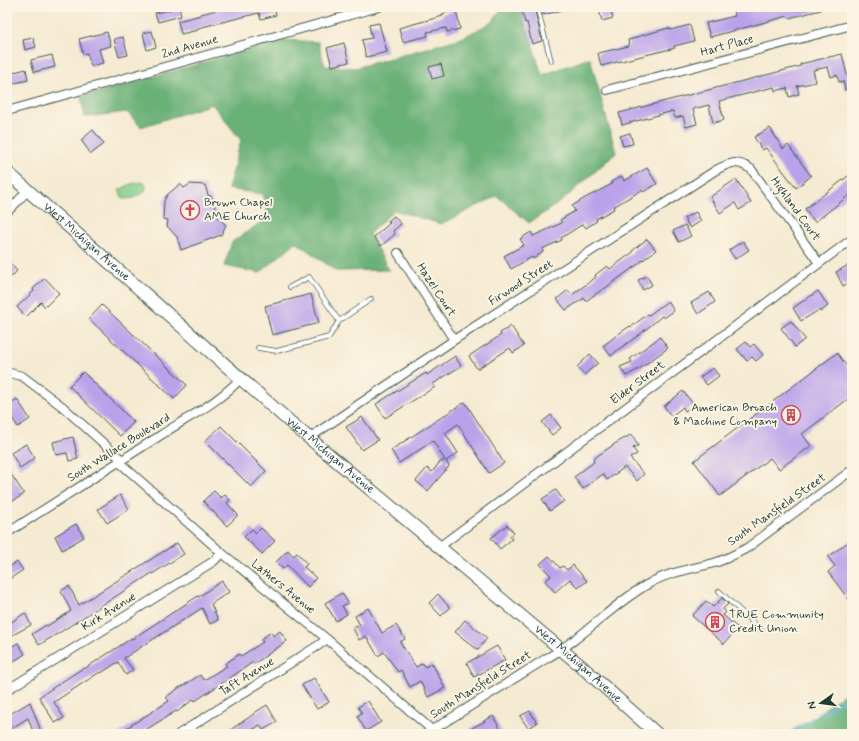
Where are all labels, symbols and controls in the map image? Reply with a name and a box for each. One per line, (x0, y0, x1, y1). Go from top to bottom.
street label: 2nd Avenue (160, 31, 220, 63)
street label: Hart Place (699, 31, 755, 61)
street label: Highland Court (766, 174, 824, 245)
place label: Brown Chapel AME Church (204, 195, 272, 225)
street label: West Michigan Avenue (39, 199, 134, 285)
church icon: Brown Chapel AME Church (179, 199, 201, 221)
street label: Firwood Street (486, 256, 557, 310)
street label: Hazel Court (413, 260, 460, 320)
street label: Elder Street (607, 357, 669, 409)
place label: American Broach & Machine Company (673, 400, 777, 430)
building icon: American Broach & Machine Company (780, 404, 802, 426)
street label: South Wallace Boulevard (64, 410, 174, 486)
street label: West Michigan Avenue (282, 414, 378, 498)
street label: South Mansfield Street (725, 470, 830, 550)
street label: Lathers Avenue (248, 556, 318, 618)
street label: Kirk Avenue (79, 589, 139, 635)
place label: TRUE Community Credit Union (729, 607, 824, 637)
building icon: TRUE Community Credit Union (704, 611, 726, 633)
street label: West Michigan Avenue (531, 622, 626, 707)
street label: South Mansfield Street (427, 647, 535, 723)
street label: Taft Avenue (217, 654, 277, 700)
north arrow (801, 683, 841, 723)
text: N (805, 700, 820, 710)

